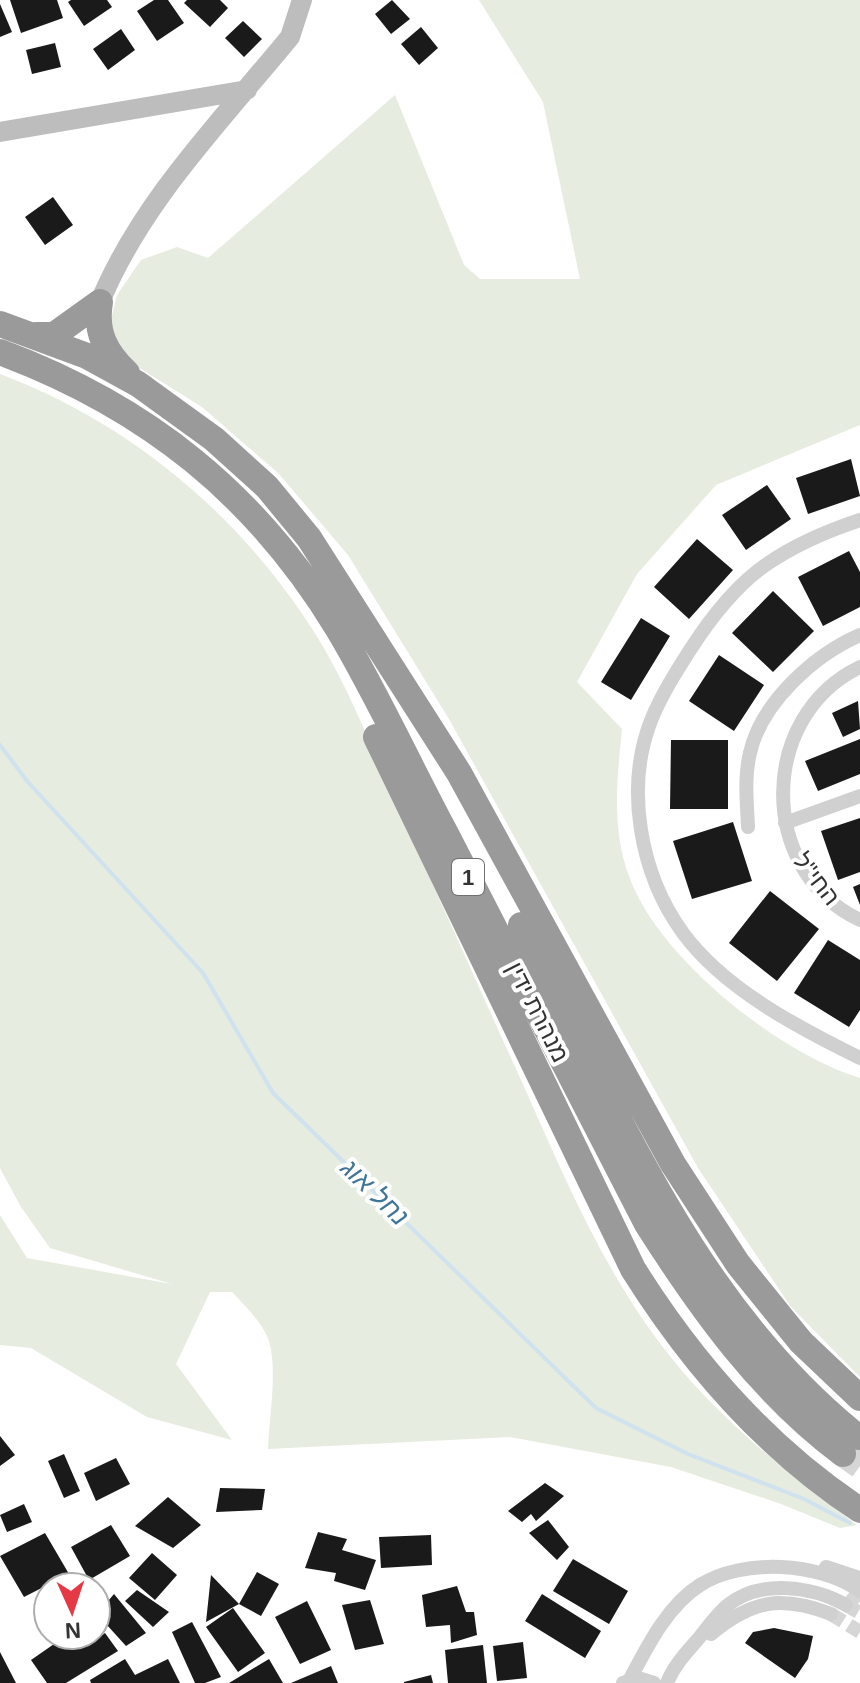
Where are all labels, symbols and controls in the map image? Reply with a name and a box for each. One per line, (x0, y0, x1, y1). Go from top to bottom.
street label: החי"ל (788, 848, 846, 910)
road number: 1 (452, 859, 484, 895)
street label: מנהרת ידין (501, 958, 575, 1066)
water label: נחל אוג (334, 1152, 415, 1231)
north arrow (32, 1571, 112, 1651)
text: N (64, 1618, 82, 1643)

